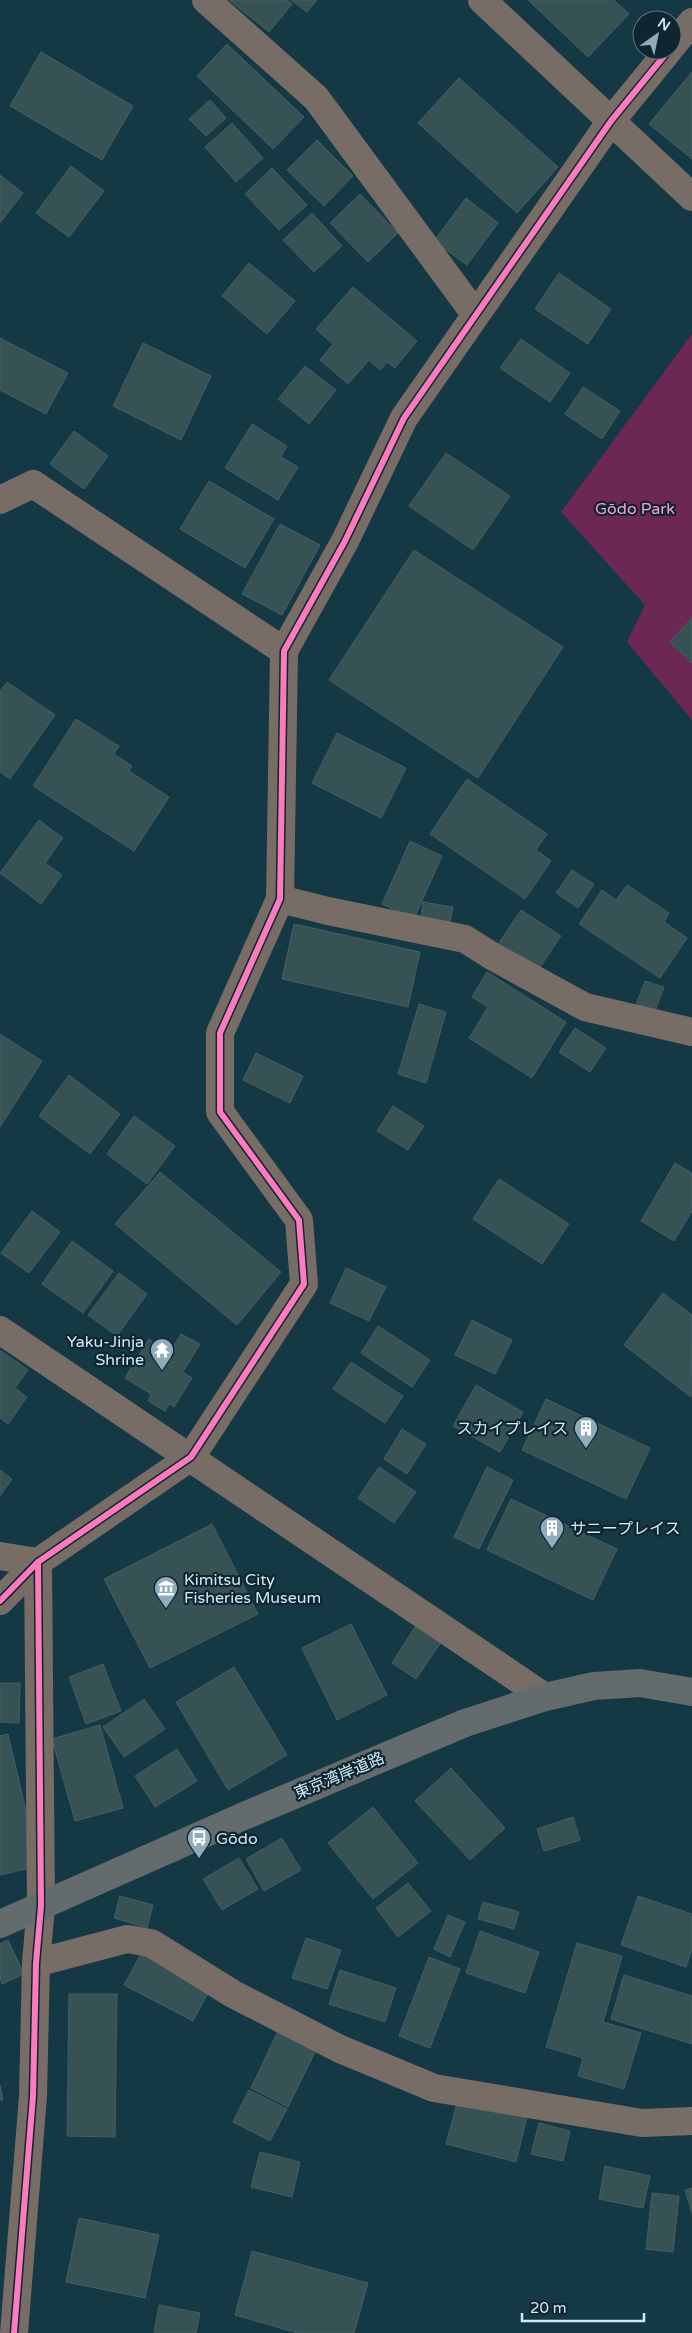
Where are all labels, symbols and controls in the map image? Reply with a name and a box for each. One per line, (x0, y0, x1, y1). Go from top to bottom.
north arrow (632, 10, 682, 60)
text: N (654, 14, 673, 35)
park label: Gōdo Park (595, 499, 675, 519)
place label: Yaku-Jinja Shrine (67, 1332, 144, 1370)
temple icon: Yaku-Jinja Shrine (149, 1337, 175, 1371)
building icon: スカイプレイス (573, 1415, 599, 1449)
place label: スカイプレイス (456, 1419, 568, 1439)
building icon: サニープレイス (539, 1515, 565, 1549)
place label: サニープレイス (570, 1519, 681, 1539)
place label: Kimitsu City Fisheries Museum (184, 1570, 321, 1608)
museum icon: Kimitsu City Fisheries Museum (153, 1575, 179, 1609)
street label: 東京湾岸道路 (291, 1748, 387, 1804)
bus stop icon: Gōdo (186, 1825, 212, 1859)
place label: Gōdo (216, 1829, 258, 1849)
scale bar (522, 2290, 644, 2322)
text: 20 m (530, 2299, 567, 2317)

